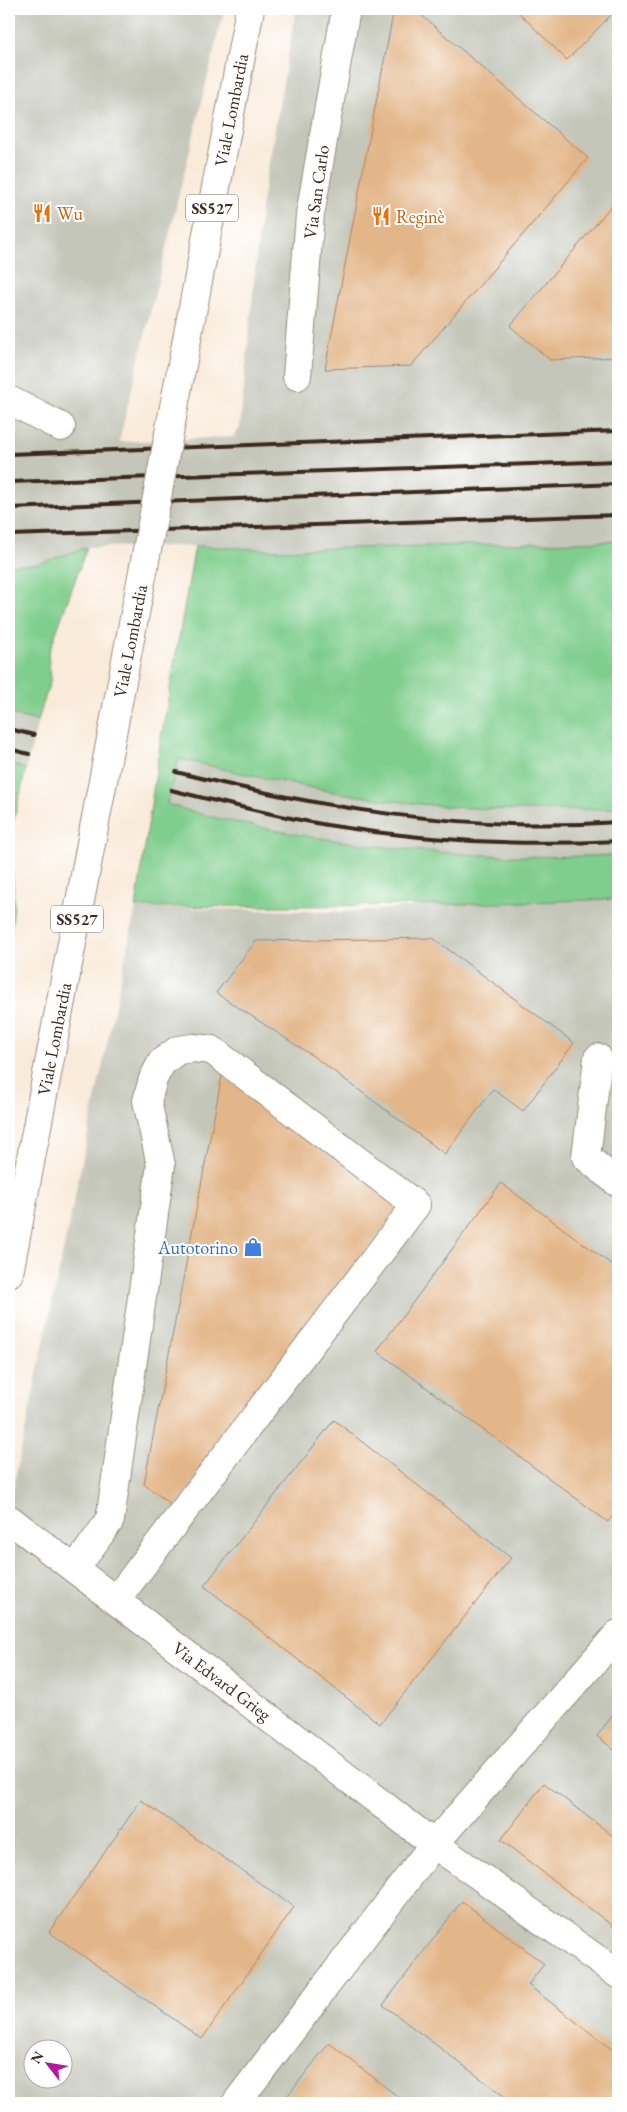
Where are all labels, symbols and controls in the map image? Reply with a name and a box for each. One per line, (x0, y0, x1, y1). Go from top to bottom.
street label: Viale Lombardia (209, 51, 253, 168)
street label: Via San Carlo (298, 143, 334, 241)
road number: SS527 (186, 194, 238, 222)
restaurant icon: Wu (31, 202, 53, 224)
place label: Wu (57, 202, 83, 225)
restaurant icon: Reginè (370, 205, 392, 227)
place label: Reginè (396, 205, 445, 228)
street label: Viale Lombardia (108, 582, 152, 699)
road number: SS527 (51, 906, 103, 932)
street label: Viale Lombardia (32, 980, 76, 1097)
place label: Autotorino (157, 1236, 238, 1259)
shop icon: Autotorino (242, 1236, 264, 1258)
street label: Via Edvard Grieg (168, 1636, 276, 1726)
north arrow (22, 2040, 72, 2090)
text: N (26, 2047, 48, 2067)

